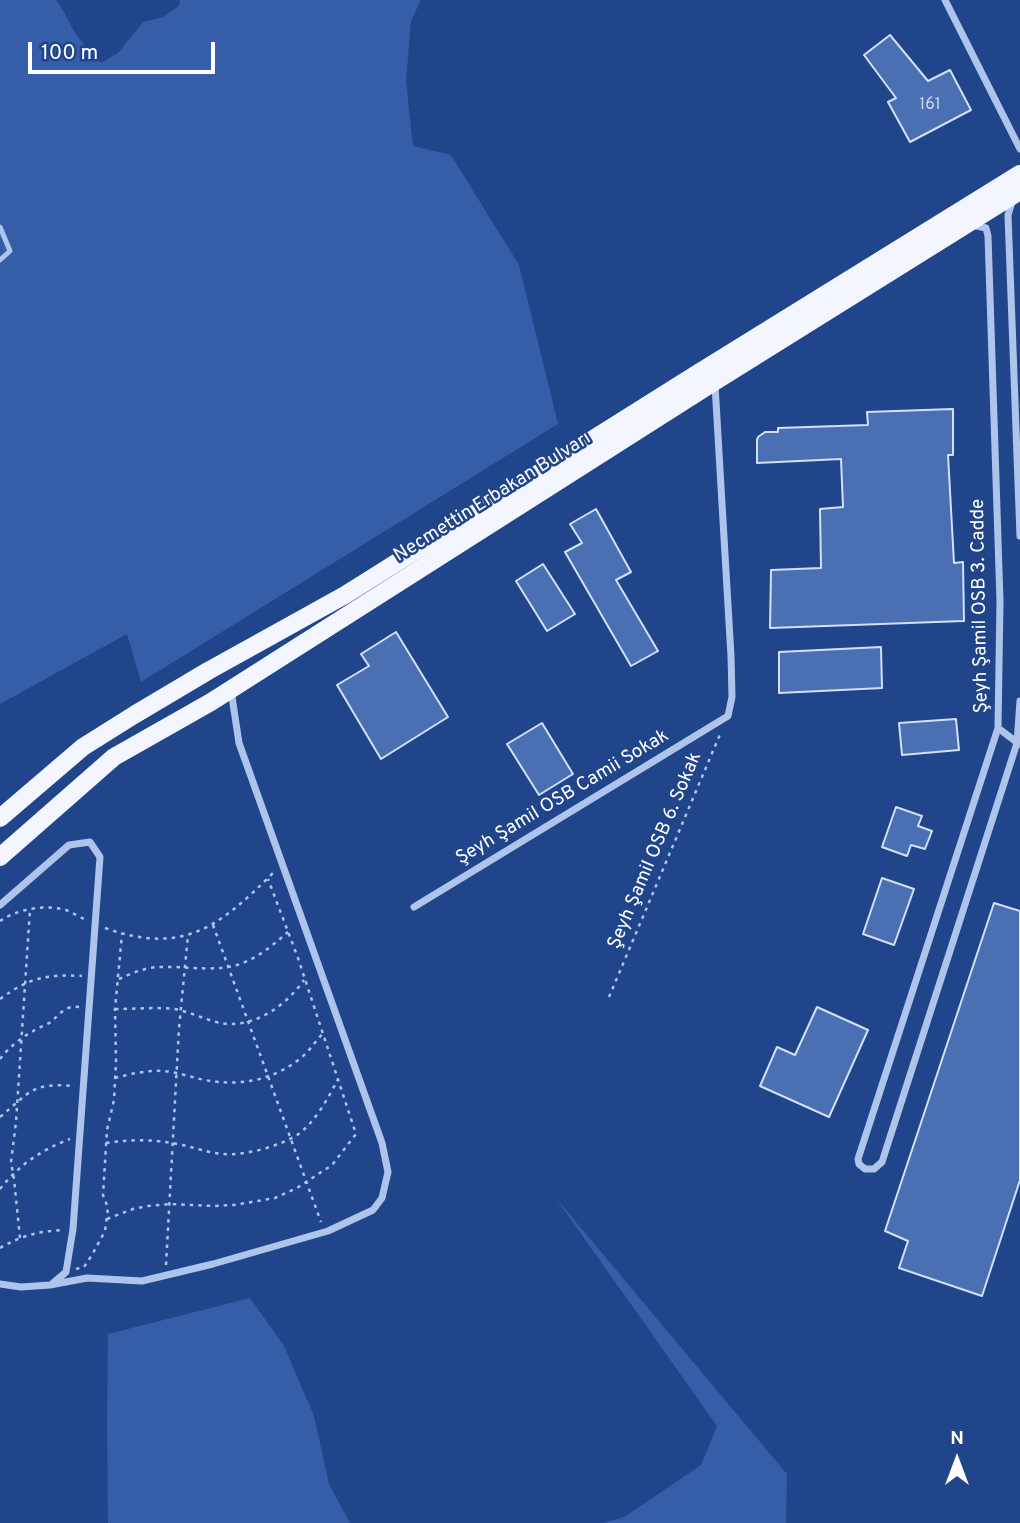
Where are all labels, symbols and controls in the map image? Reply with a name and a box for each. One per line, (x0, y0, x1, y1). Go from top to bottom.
scale bar (32, 28, 219, 72)
text: 100 m (41, 40, 98, 67)
house number: 161 (919, 96, 941, 116)
street label: Necmettin Erbakan Bulvarı (390, 428, 596, 568)
street label: Şeyh Şamil OSB 3. Cadde (968, 499, 994, 713)
street label: Şeyh Şamil OSB Camii Sokak (452, 725, 674, 871)
street label: Şeyh Şamil OSB 6. Sokak (604, 749, 708, 953)
north arrow (922, 1425, 992, 1495)
text: N (950, 1427, 964, 1451)

